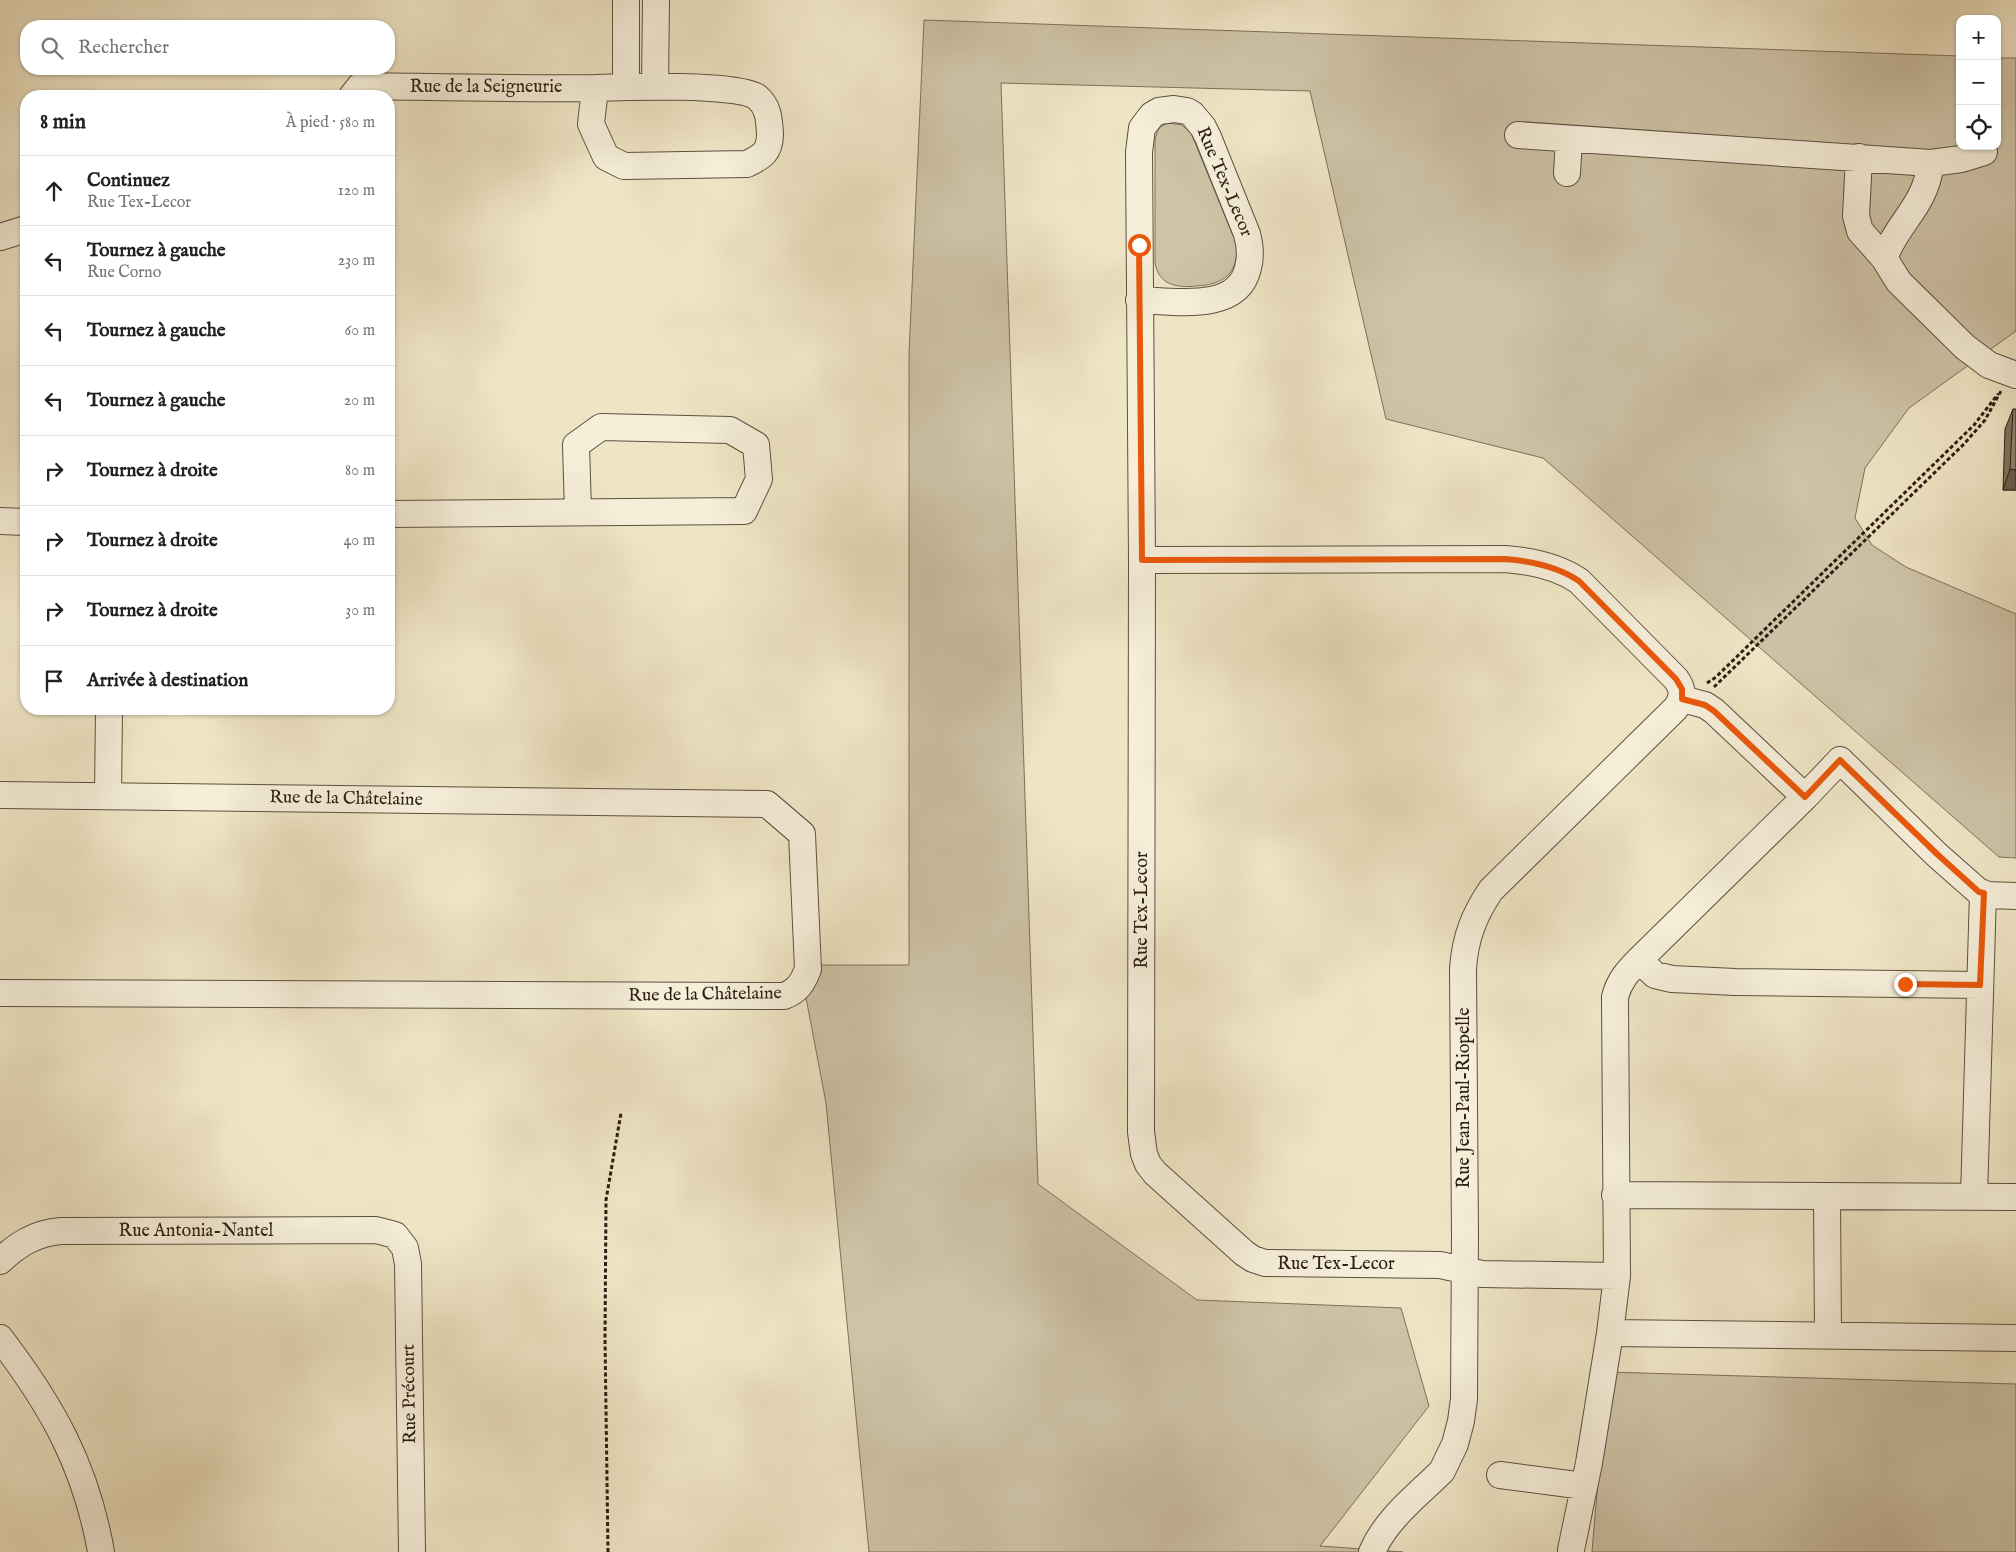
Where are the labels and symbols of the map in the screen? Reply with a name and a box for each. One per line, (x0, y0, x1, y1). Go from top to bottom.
street label: Rue de la Seigneurie (410, 76, 562, 99)
street label: Rue Tex-Lecor (1191, 124, 1258, 241)
route start (1128, 234, 1151, 257)
street label: Rue de la Châtelaine (269, 786, 423, 812)
street label: Rue Tex-Lecor (1131, 851, 1154, 969)
route end (1894, 973, 1917, 996)
street label: Rue de la Châtelaine (628, 982, 782, 1008)
street label: Rue Jean-Paul-Riopelle (1453, 1008, 1476, 1188)
street label: Rue Antonia-Nantel (119, 1220, 274, 1243)
street label: Rue Tex-Lecor (1277, 1253, 1395, 1276)
street label: Rue Précourt (398, 1344, 422, 1444)

